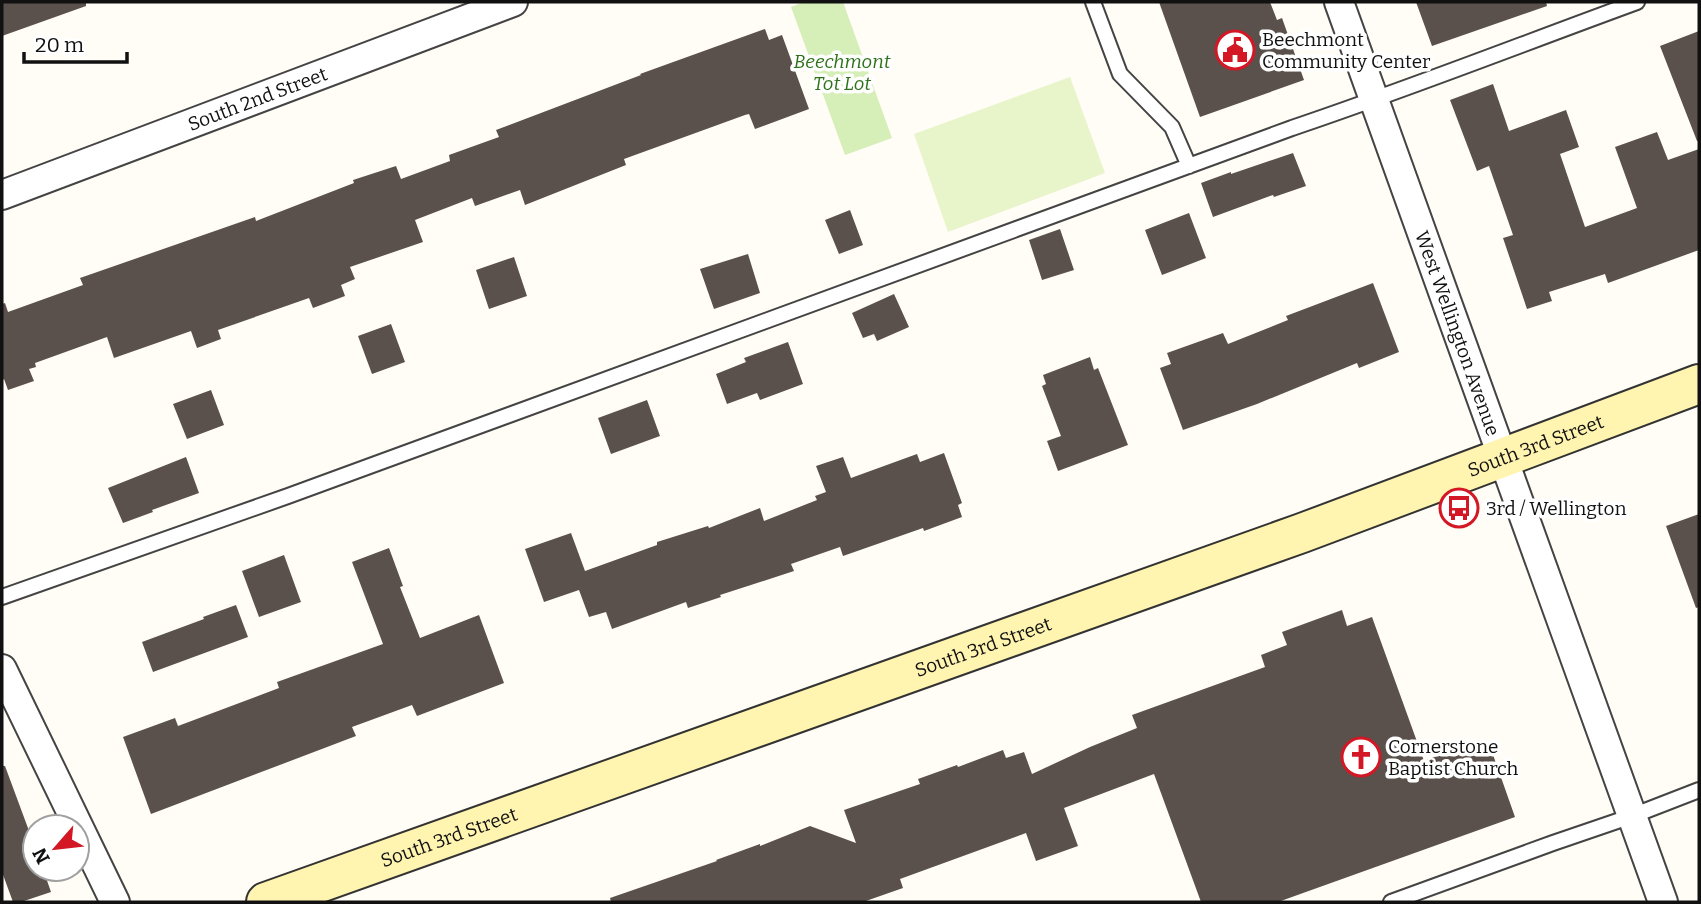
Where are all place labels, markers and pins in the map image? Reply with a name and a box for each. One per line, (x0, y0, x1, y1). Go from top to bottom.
place label: Beechmont Community Center (1262, 28, 1431, 73)
public building icon: Beechmont Community Center (1214, 29, 1256, 71)
bus stop icon: 3rd / Wellington (1438, 487, 1480, 529)
place label: 3rd / Wellington (1486, 497, 1626, 520)
place label: Cornerstone Baptist Church (1388, 735, 1518, 780)
church icon: Cornerstone Baptist Church (1340, 736, 1382, 778)

